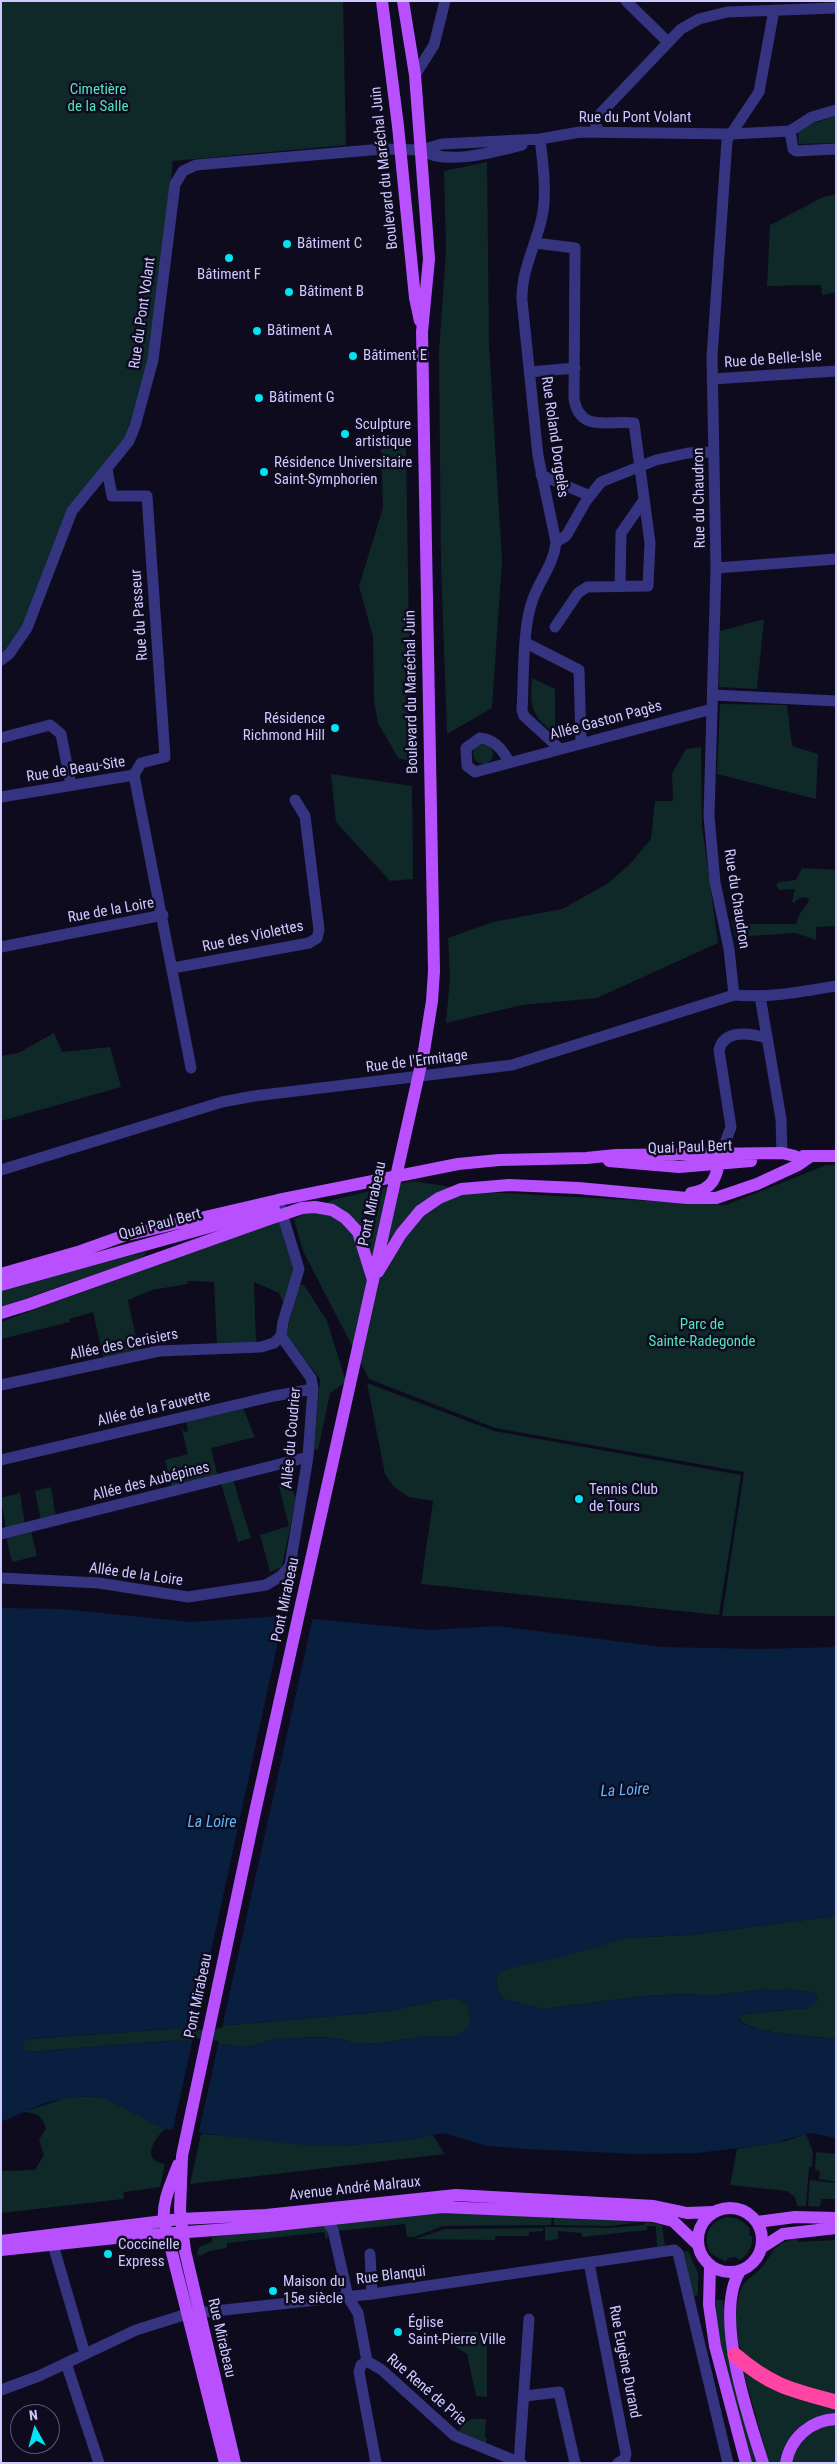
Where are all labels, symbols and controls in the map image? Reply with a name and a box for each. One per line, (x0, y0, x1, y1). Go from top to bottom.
park label: Cimetière de la Salle (68, 81, 128, 116)
street label: Boulevard du Maréchal Juin (367, 86, 403, 250)
street label: Rue du Pont Volant (579, 109, 691, 127)
place label: Bâtiment C (297, 235, 362, 253)
marker: Bâtiment C (281, 238, 293, 250)
marker: Bâtiment F (223, 252, 235, 264)
street label: Rue du Pont Volant (126, 256, 160, 370)
place label: Bâtiment F (197, 266, 261, 284)
place label: Bâtiment B (299, 283, 364, 301)
marker: Bâtiment B (283, 286, 295, 298)
place label: Bâtiment A (267, 322, 332, 340)
marker: Bâtiment A (251, 325, 263, 337)
place label: Bâtiment E (363, 347, 427, 365)
street label: Rue de Belle-Isle (724, 348, 822, 372)
marker: Bâtiment E (347, 350, 359, 362)
street label: Rue Roland Dorgelès (537, 375, 571, 499)
place label: Bâtiment G (269, 389, 335, 407)
marker: Bâtiment G (253, 392, 265, 404)
place label: Sculpture artistique (355, 416, 412, 451)
marker: Sculpture artistique (339, 428, 351, 440)
street label: Rue du Chaudron (690, 448, 710, 548)
place label: Résidence Universitaire Saint-Symphorien (274, 454, 412, 489)
marker: Résidence Universitaire Saint-Symphorien (258, 466, 270, 478)
street label: Rue du Passeur (128, 569, 152, 661)
street label: Boulevard du Maréchal Juin (402, 610, 422, 774)
street label: Allée Gaston Pagès (548, 697, 664, 745)
place label: Résidence Richmond Hill (243, 710, 325, 745)
marker: Résidence Richmond Hill (329, 722, 341, 734)
street label: Rue de Beau-Site (25, 753, 127, 787)
street label: Rue du Chaudron (719, 848, 753, 950)
street label: Rue de la Loire (66, 895, 156, 927)
street label: Rue des Violettes (201, 917, 305, 957)
street label: Rue de l'Ermitage (365, 1047, 469, 1077)
street label: Quai Paul Bert (647, 1138, 733, 1158)
street label: Pont Mirabeau (355, 1160, 391, 1248)
street label: Quai Paul Bert (117, 1205, 203, 1245)
park label: Parc de Sainte-Radegonde (648, 1316, 756, 1351)
street label: Allée des Cerisiers (68, 1326, 180, 1364)
street label: Allée de la Fauvette (96, 1387, 212, 1431)
street label: Allée du Coudrier (279, 1387, 305, 1489)
street label: Allée des Aubépines (91, 1459, 211, 1505)
place label: Tennis Club de Tours (589, 1481, 658, 1516)
marker: Tennis Club de Tours (573, 1493, 585, 1505)
street label: Pont Mirabeau (268, 1556, 304, 1644)
street label: Allée de la Loire (88, 1560, 184, 1590)
water label: La Loire (600, 1780, 650, 1802)
water label: La Loire (187, 1813, 237, 1833)
street label: Pont Mirabeau (181, 1952, 217, 2040)
street label: Avenue André Malraux (288, 2173, 422, 2205)
place label: Coccinelle Express (118, 2236, 180, 2271)
marker: Coccinelle Express (102, 2248, 114, 2260)
street label: Rue Blanqui (355, 2263, 427, 2289)
place label: Maison du 15e siècle (283, 2273, 345, 2308)
marker: Maison du 15e siècle (267, 2285, 279, 2297)
street label: Rue Mirabeau (203, 2297, 239, 2379)
street label: Rue Eugène Durand (604, 2304, 644, 2420)
place label: Église Saint-Pierre Ville (408, 2314, 506, 2349)
marker: Église Saint-Pierre Ville (392, 2326, 404, 2338)
street label: Rue René de Prie (382, 2351, 470, 2429)
north arrow (10, 2404, 60, 2454)
text: N (28, 2407, 39, 2424)

